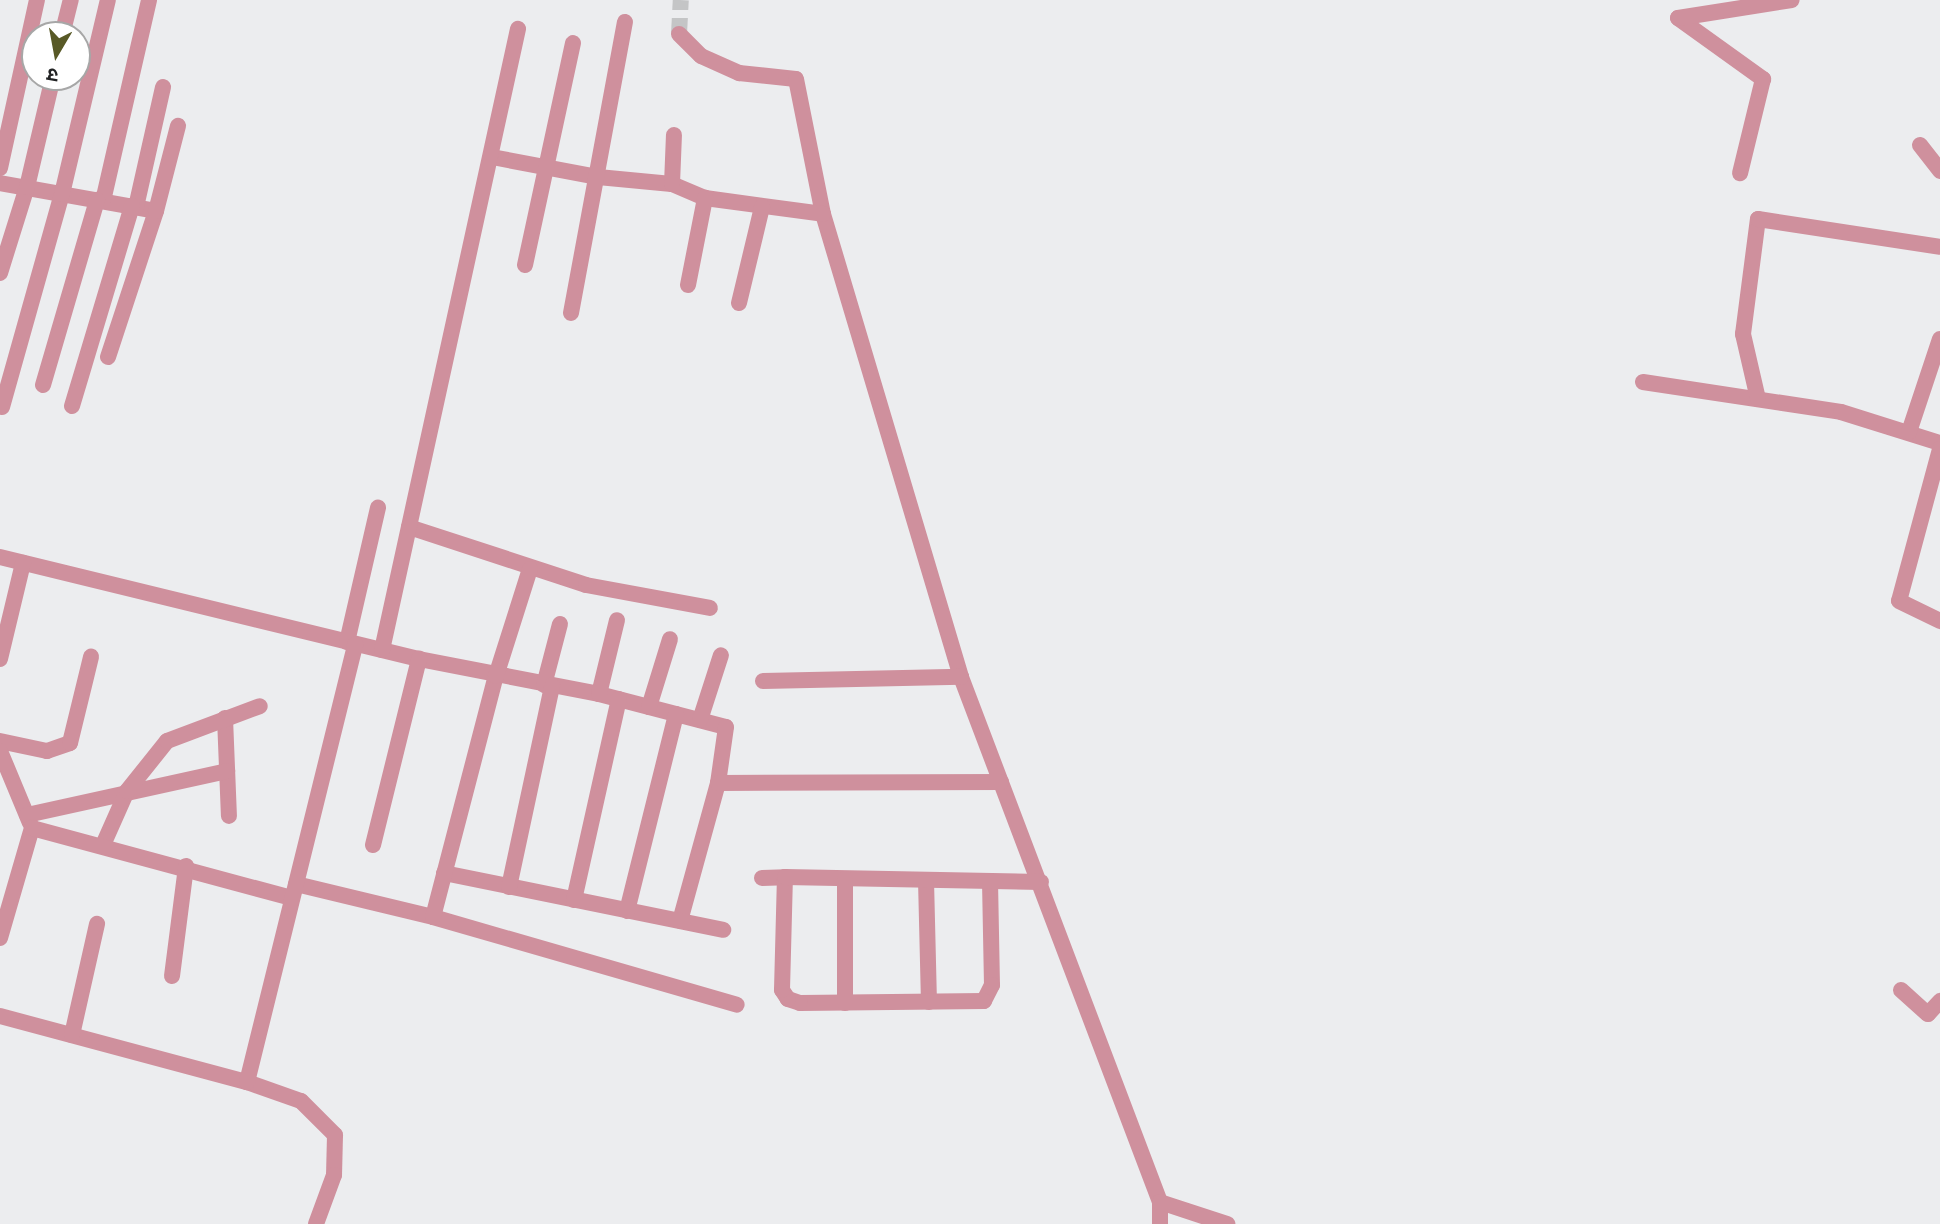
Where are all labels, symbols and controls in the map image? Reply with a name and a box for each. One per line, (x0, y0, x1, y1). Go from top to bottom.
north arrow (21, 21, 91, 91)
text: उ (45, 64, 60, 87)

